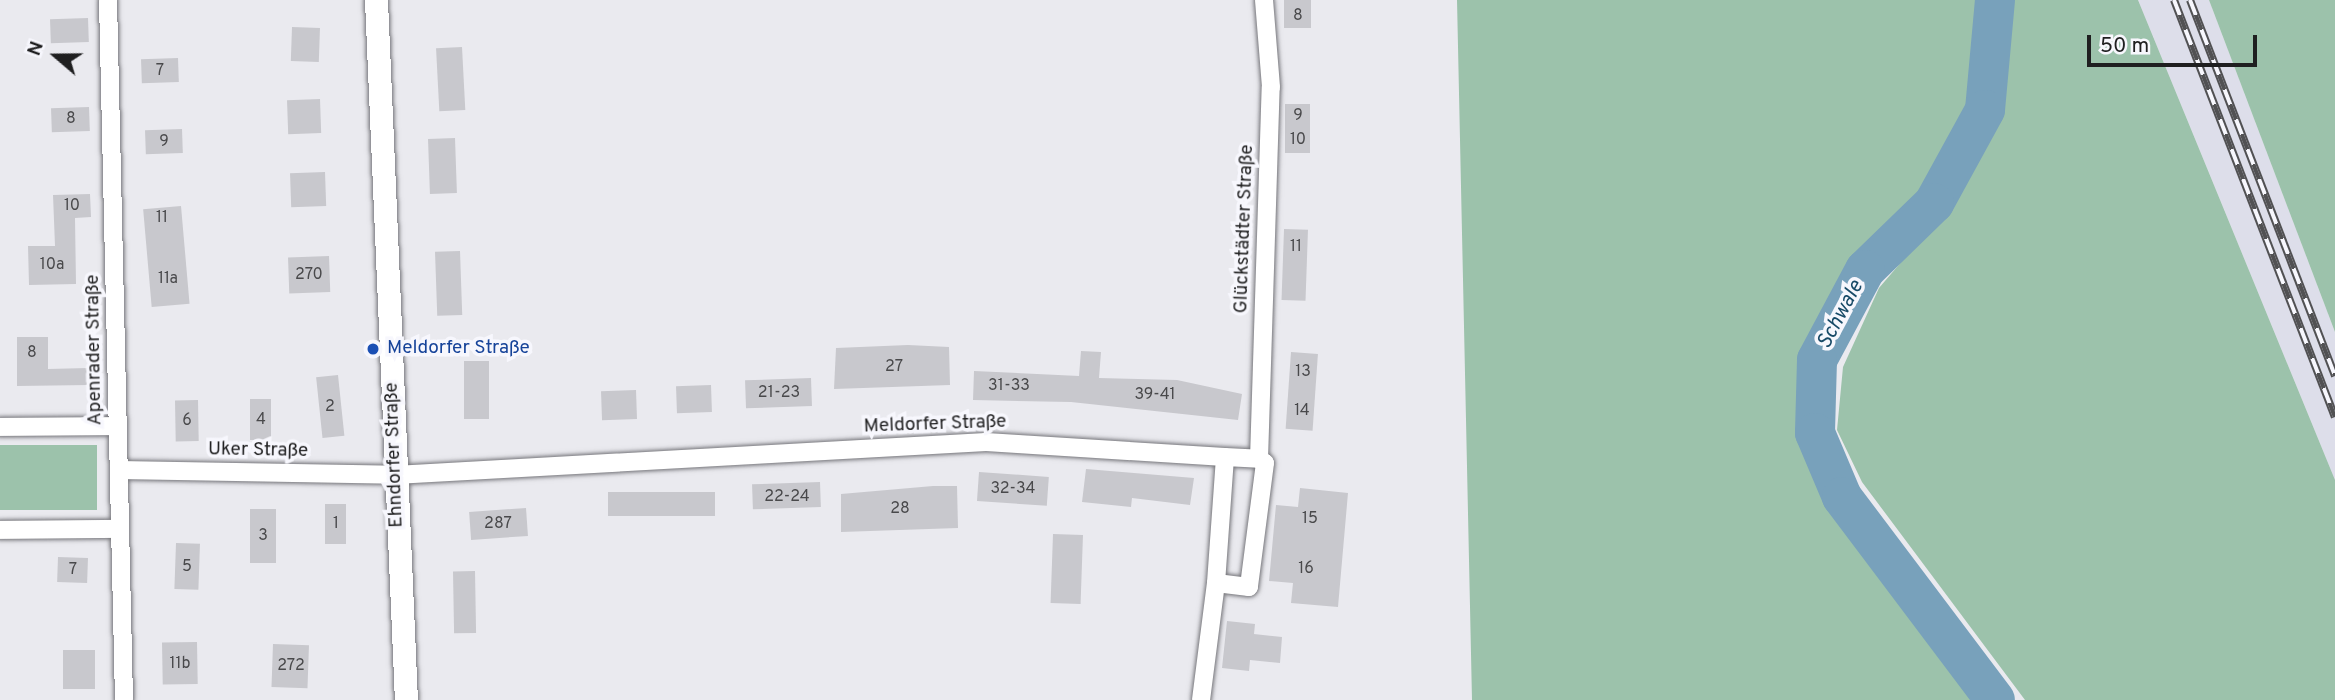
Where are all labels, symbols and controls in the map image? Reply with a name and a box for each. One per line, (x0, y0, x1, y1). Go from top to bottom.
house number: 8 (1293, 6, 1303, 26)
north arrow (21, 21, 91, 91)
scale bar (2090, 21, 2260, 65)
text: 50 m (2100, 33, 2149, 60)
text: N (23, 38, 50, 59)
house number: 7 (156, 61, 164, 81)
house number: 9 (1293, 106, 1303, 126)
house number: 8 (66, 109, 76, 129)
house number: 10 (1290, 130, 1306, 150)
house number: 9 (159, 132, 169, 152)
street label: Glückstädter Straße (1231, 144, 1259, 314)
house number: 10 (64, 196, 80, 216)
house number: 11 (156, 208, 168, 228)
house number: 11 (1290, 237, 1302, 257)
house number: 10a (40, 255, 64, 275)
house number: 270 (295, 265, 323, 285)
house number: 11a (158, 269, 178, 289)
street label: Apenrader Straße (82, 274, 108, 426)
water label: Schwale (1812, 276, 1870, 354)
place label: Meldorfer Straße (387, 338, 530, 360)
marker: Meldorfer Straße (365, 341, 381, 357)
house number: 8 (27, 343, 37, 363)
house number: 27 (885, 357, 903, 377)
house number: 13 (1295, 362, 1311, 382)
house number: 31-33 (988, 376, 1030, 396)
street label: Ehndorfer Straße (381, 382, 409, 528)
house number: 21-23 (758, 383, 800, 403)
house number: 39-41 (1134, 385, 1176, 405)
house number: 2 (325, 397, 335, 417)
house number: 14 (1294, 401, 1310, 421)
house number: 4 (256, 410, 266, 430)
house number: 6 (182, 411, 192, 431)
street label: Meldorfer Straße (863, 411, 1007, 439)
street label: Uker Straße (208, 439, 308, 463)
house number: 32-34 (990, 479, 1036, 499)
house number: 22-24 (764, 487, 810, 507)
house number: 28 (890, 499, 910, 519)
house number: 15 (1302, 509, 1318, 529)
house number: 1 (333, 514, 339, 534)
house number: 287 (484, 514, 512, 534)
house number: 3 (258, 526, 268, 546)
house number: 5 (182, 557, 192, 577)
house number: 16 (1298, 559, 1314, 579)
house number: 7 (69, 560, 77, 580)
house number: 11b (170, 654, 190, 674)
house number: 272 (277, 656, 305, 676)

